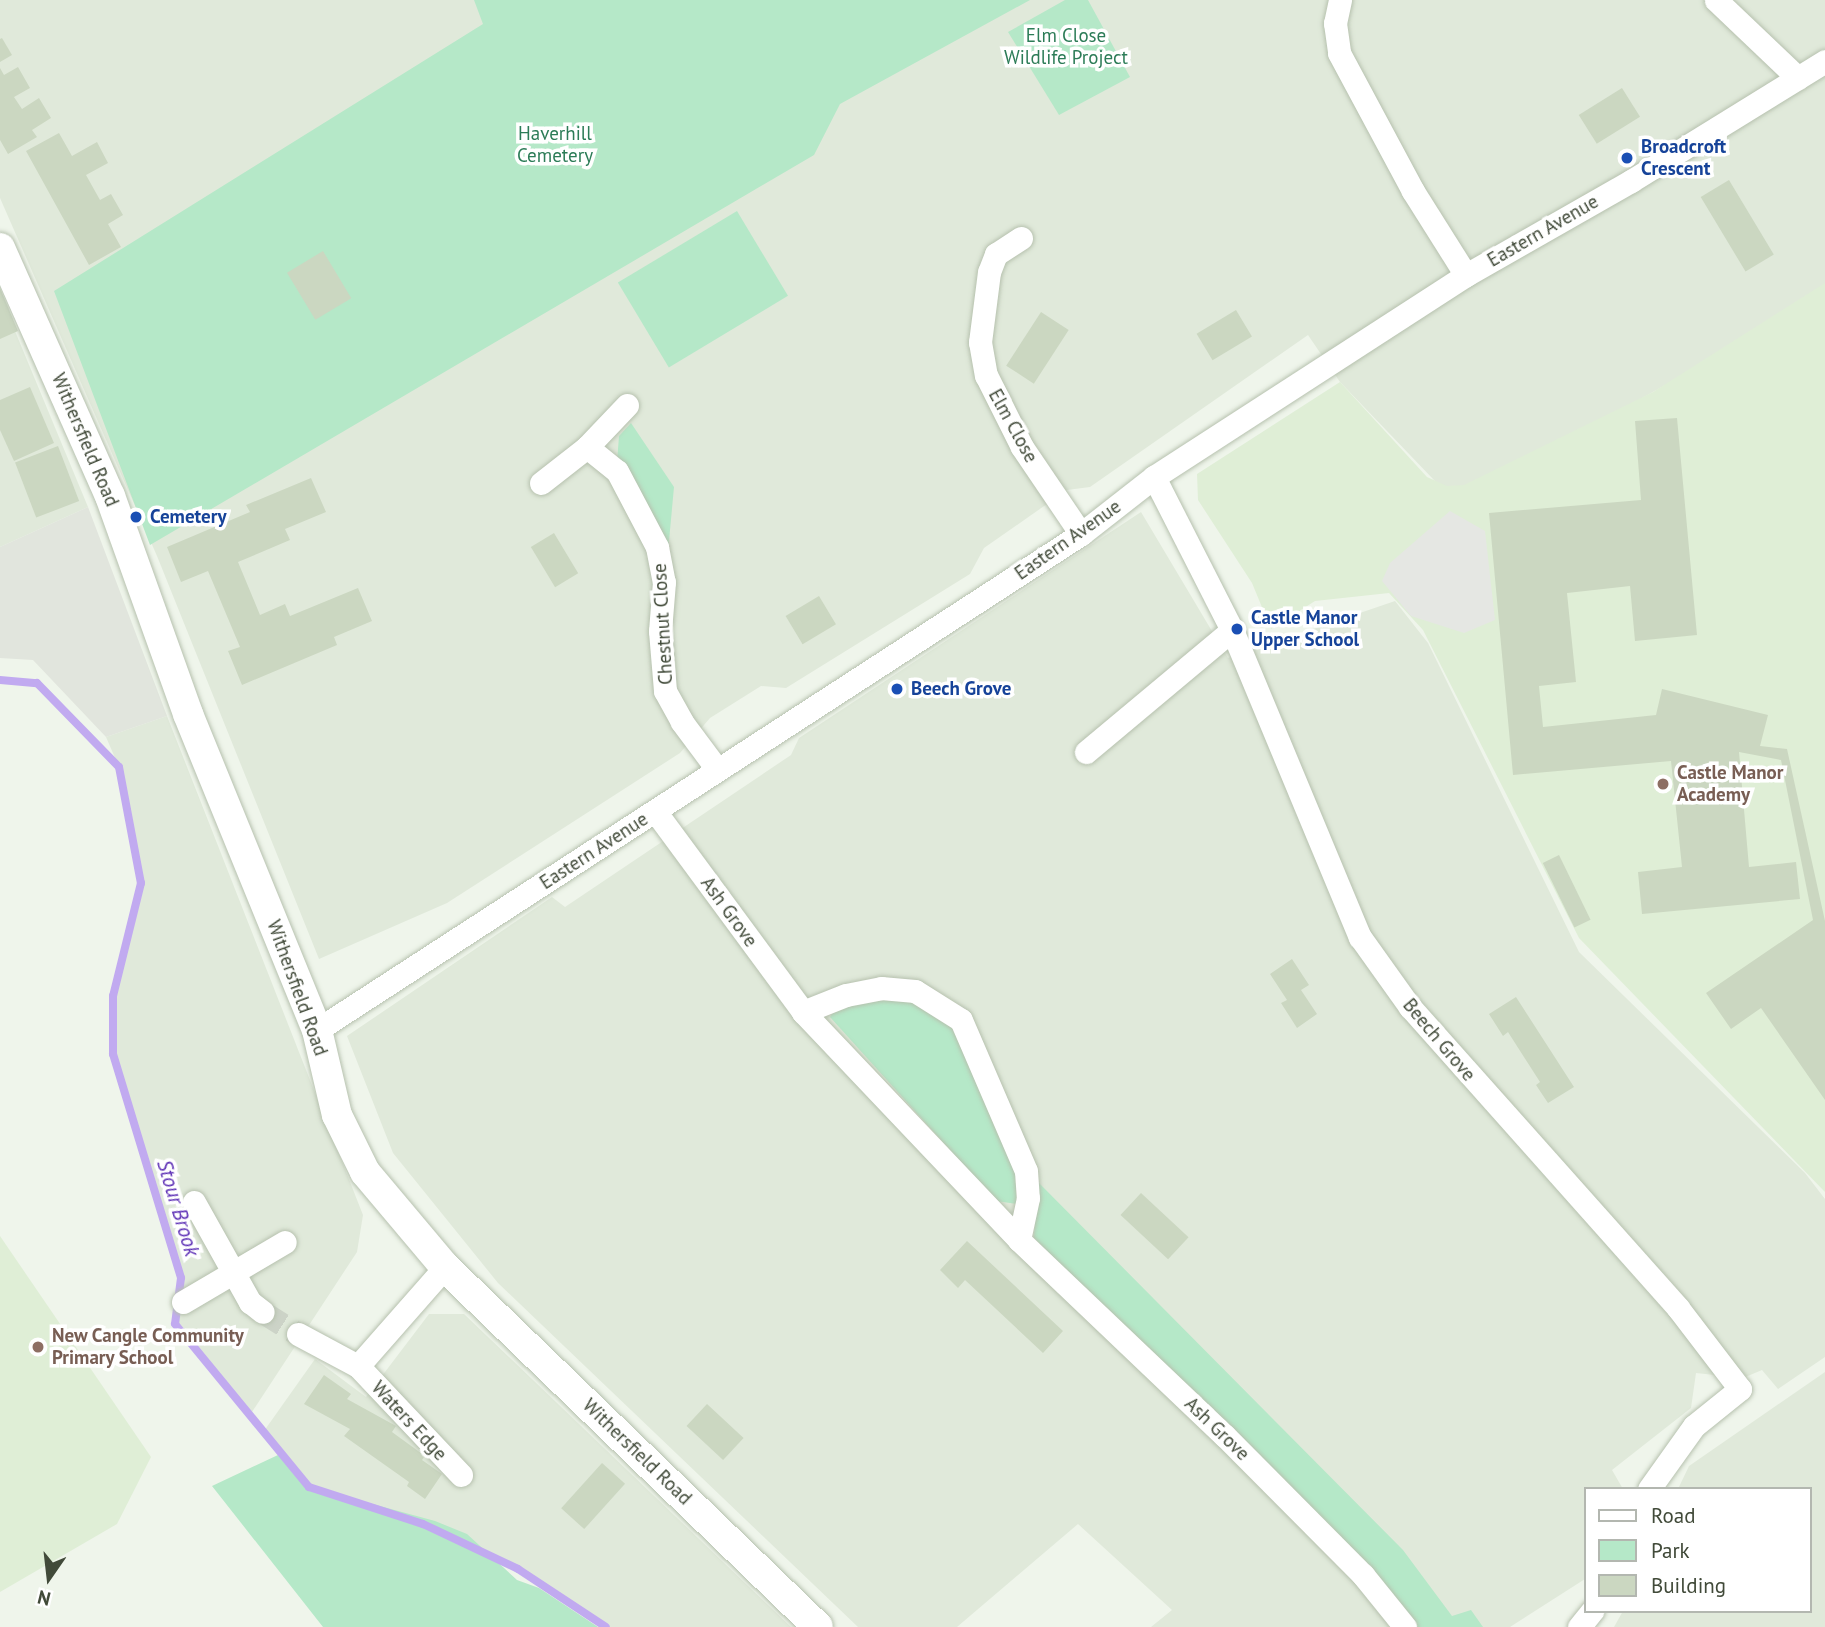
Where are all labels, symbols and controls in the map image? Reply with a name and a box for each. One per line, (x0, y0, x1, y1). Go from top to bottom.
park label: Elm Close Wildlife Project (1004, 25, 1128, 69)
park label: Haverhill Cemetery (517, 123, 593, 167)
place label: Broadcroft Crescent (1641, 136, 1726, 180)
marker: Broadcroft Crescent (1619, 150, 1635, 166)
street label: Eastern Avenue (1483, 190, 1603, 272)
street label: Withersfield Road (47, 370, 123, 510)
street label: Elm Close (984, 385, 1042, 467)
street label: Eastern Avenue (1010, 495, 1126, 585)
place label: Cemetery (150, 506, 226, 528)
marker: Cemetery (128, 509, 144, 525)
street label: Chestnut Close (648, 563, 678, 685)
place label: Castle Manor Upper School (1251, 607, 1359, 651)
marker: Castle Manor Upper School (1229, 621, 1245, 637)
place label: Beech Grove (911, 678, 1012, 700)
marker: Beech Grove (889, 681, 905, 697)
place label: Castle Manor Academy (1677, 762, 1783, 806)
marker: Castle Manor Academy (1655, 776, 1671, 792)
street label: Eastern Avenue (535, 807, 653, 895)
street label: Ash Grove (696, 872, 762, 952)
street label: Withersfield Road (262, 917, 332, 1059)
street label: Beech Grove (1398, 994, 1480, 1086)
water label: Stour Brook (151, 1157, 205, 1259)
place label: New Cangle Community Primary School (52, 1325, 245, 1369)
marker: New Cangle Community Primary School (30, 1339, 46, 1355)
street label: Waters Edge (367, 1377, 451, 1465)
street label: Ash Grove (1180, 1393, 1254, 1465)
street label: Withersfield Road (578, 1394, 696, 1510)
legend (1584, 1487, 1811, 1613)
text: Road (1651, 1502, 1695, 1529)
text: Park (1651, 1537, 1690, 1564)
north arrow (14, 1543, 84, 1613)
text: Building (1651, 1572, 1726, 1599)
text: N (35, 1585, 53, 1612)

